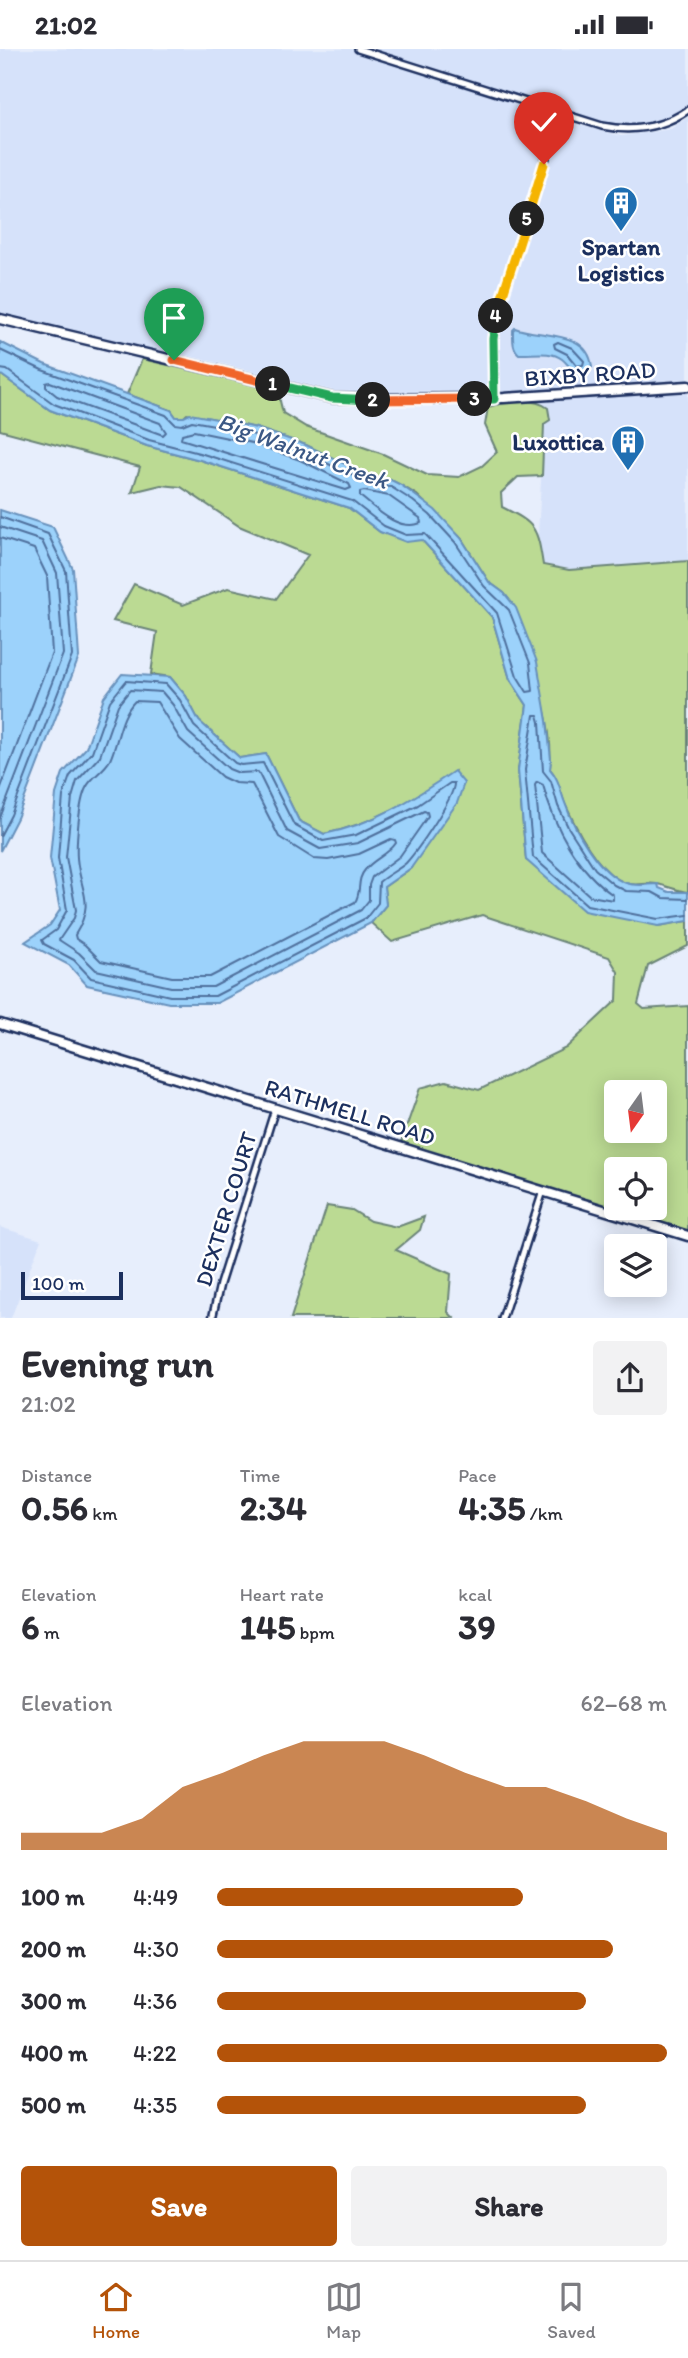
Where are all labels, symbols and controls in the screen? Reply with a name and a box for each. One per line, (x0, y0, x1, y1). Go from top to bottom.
text: 21:02 (35, 9, 97, 41)
pin (514, 92, 574, 164)
icon: check (525, 103, 563, 141)
building icon: Spartan Logistics (602, 184, 640, 233)
pin: 5 (510, 201, 544, 237)
text: 5 (522, 207, 531, 230)
place label: Spartan Logistics (578, 233, 664, 287)
pin (144, 288, 204, 360)
icon: arrive (155, 299, 193, 337)
pin: 4 (478, 299, 514, 333)
text: 4 (490, 304, 501, 327)
street label: BIXBY ROAD (523, 355, 657, 393)
pin: 1 (256, 367, 290, 401)
text: 1 (268, 372, 277, 395)
pin: 3 (458, 381, 492, 417)
pin: 2 (356, 383, 390, 417)
text: 3 (469, 387, 480, 410)
text: 2 (368, 388, 378, 411)
water label: Big Walnut Creek (214, 406, 394, 495)
building icon: Luxottica (609, 423, 647, 472)
place label: Luxottica (512, 428, 605, 456)
street label: RATHMELL ROAD (261, 1073, 439, 1151)
north arrow (604, 1080, 667, 1143)
map controls (604, 1080, 667, 1297)
street label: DEXTER COURT (189, 1128, 263, 1290)
button: locate (604, 1157, 667, 1220)
button: layers (604, 1234, 667, 1297)
scale bar (21, 1269, 122, 1301)
text: 100 m (32, 1272, 84, 1295)
text: Evening run (21, 1341, 214, 1387)
button: share (593, 1341, 667, 1415)
text: 21:02 (21, 1390, 76, 1418)
text: Distance (21, 1464, 92, 1487)
text: Time (240, 1464, 280, 1487)
text: Pace (458, 1464, 496, 1487)
text: 0.56 (21, 1487, 88, 1529)
text: 2:34 (240, 1487, 307, 1529)
text: 4:35 (458, 1487, 525, 1529)
text: km (88, 1502, 117, 1525)
text: /km (525, 1502, 563, 1525)
text: Elevation (21, 1583, 97, 1606)
text: Heart rate (240, 1583, 324, 1606)
text: kcal (458, 1583, 492, 1606)
text: 6 (21, 1606, 40, 1648)
text: 145 (240, 1606, 295, 1648)
text: 39 (458, 1606, 496, 1648)
text: m (40, 1621, 60, 1644)
text: bpm (295, 1621, 335, 1644)
text: Elevation (21, 1689, 112, 1717)
text: 62–68 m (581, 1689, 667, 1717)
text: 100 m (21, 1883, 85, 1911)
text: 4:49 (133, 1883, 178, 1911)
text: 200 m (21, 1935, 86, 1963)
text: 4:30 (133, 1935, 179, 1963)
text: 300 m (21, 1987, 86, 2015)
text: 4:36 (133, 1987, 177, 2015)
text: 400 m (21, 2039, 88, 2067)
text: 4:22 (133, 2039, 177, 2067)
text: 500 m (21, 2091, 86, 2119)
text: 4:35 (133, 2091, 177, 2119)
button: Save (21, 2166, 337, 2246)
button: Share (351, 2166, 667, 2246)
tab: Home (92, 2278, 140, 2343)
tab: Map (325, 2278, 363, 2343)
tab: Saved (547, 2278, 596, 2343)

